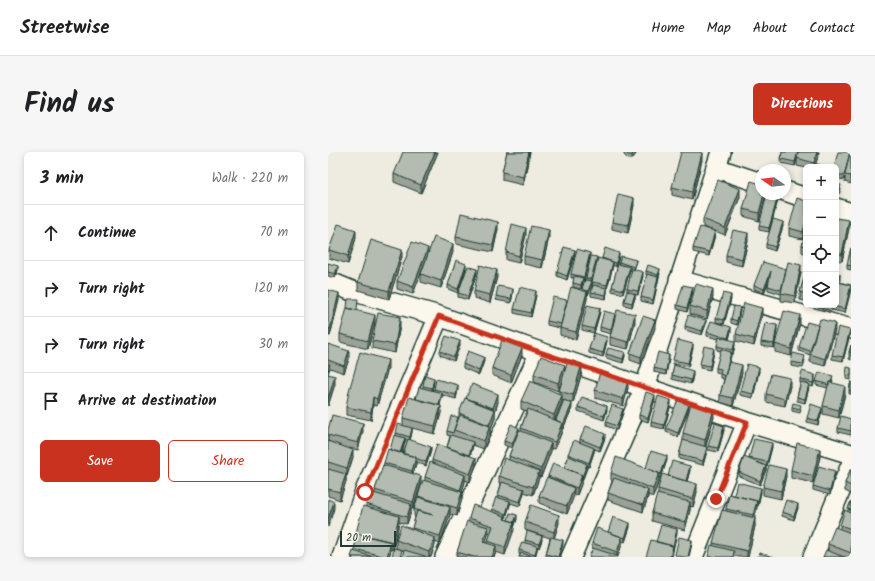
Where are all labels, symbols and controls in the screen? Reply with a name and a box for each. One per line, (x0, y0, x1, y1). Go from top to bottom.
text: Streetwise (20, 13, 110, 43)
text: Home (651, 17, 685, 39)
text: Map (707, 17, 731, 39)
text: About (753, 17, 787, 39)
text: Contact (809, 17, 855, 39)
text: Find us (24, 82, 115, 127)
button: Directions (753, 83, 851, 125)
north arrow (755, 164, 791, 200)
map controls (803, 164, 839, 308)
button: + (803, 164, 839, 200)
text: 3 min (40, 165, 84, 192)
text: Walk · 220 m (212, 168, 288, 189)
button: − (803, 200, 839, 236)
text: Continue (78, 221, 136, 245)
icon: ahead (40, 222, 62, 244)
text: 70 m (260, 222, 288, 243)
button: locate (803, 236, 839, 272)
button: layers (803, 272, 839, 308)
text: Turn right (78, 277, 145, 301)
icon: right (40, 278, 62, 300)
text: 120 m (254, 278, 288, 299)
text: Turn right (78, 333, 145, 357)
icon: right (40, 334, 62, 356)
text: 30 m (259, 334, 288, 355)
text: Arrive at destination (78, 389, 217, 413)
icon: arrive (40, 390, 62, 412)
button: Save (40, 440, 160, 482)
button: Share (168, 440, 288, 482)
route start (356, 483, 374, 501)
route end (707, 490, 725, 508)
scale bar (340, 529, 396, 548)
text: 20 m (346, 529, 371, 547)

